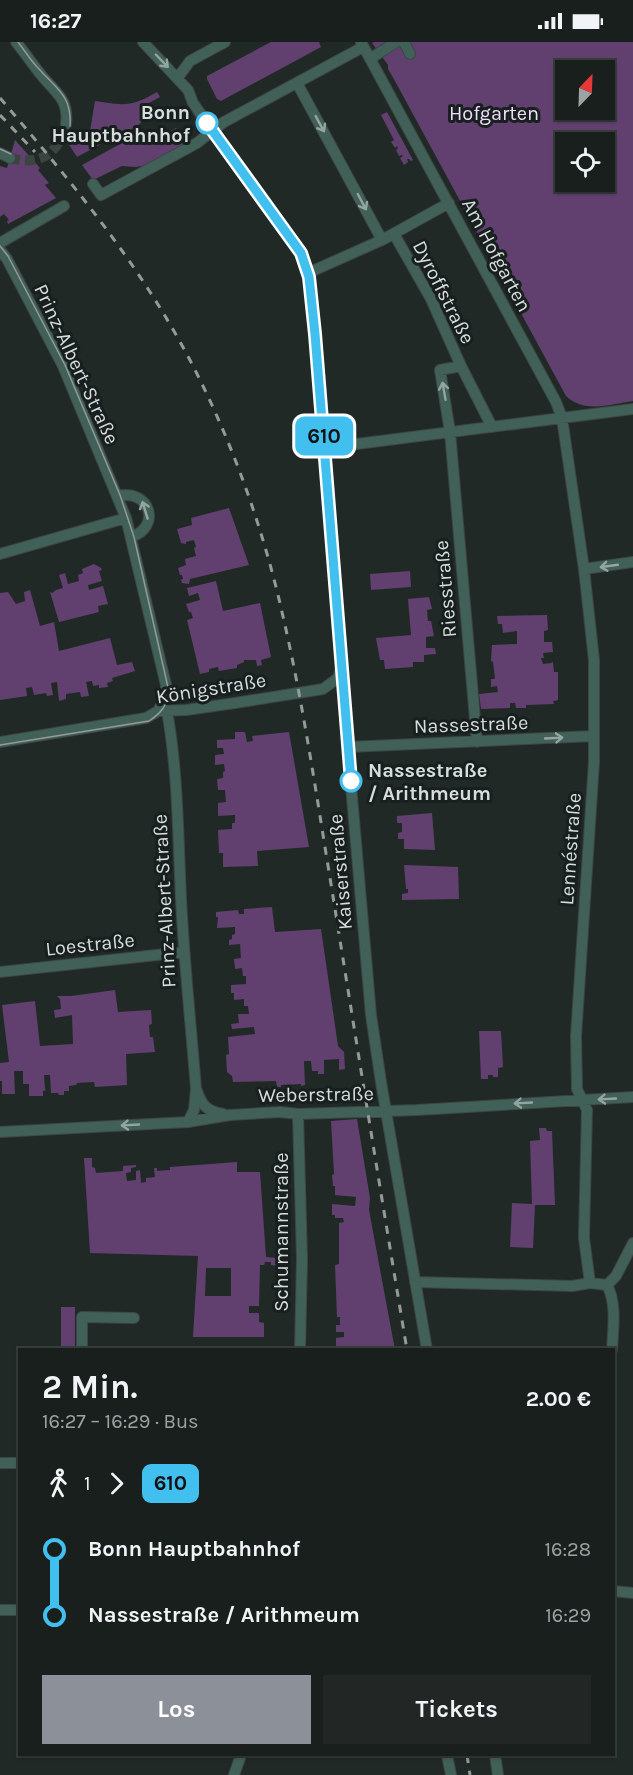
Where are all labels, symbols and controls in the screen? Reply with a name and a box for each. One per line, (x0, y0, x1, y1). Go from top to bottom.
text: 16:27 (30, 8, 81, 34)
one-way arrow (154, 53, 169, 68)
north arrow (555, 60, 615, 120)
map controls (555, 60, 615, 192)
place label: Bonn Hauptbahnhof (52, 101, 191, 147)
park label: Hofgarten (449, 102, 539, 125)
marker: Bonn Hauptbahnhof (196, 112, 218, 134)
one-way arrow (314, 115, 326, 132)
button: locate (555, 132, 615, 192)
one-way arrow (356, 193, 368, 210)
street label: Am Hofgarten (457, 195, 536, 316)
street label: Dyroffstraße (408, 237, 479, 348)
street label: Prinz-Albert-Straße (29, 280, 124, 448)
one-way arrow (438, 382, 449, 401)
line badge: 610 (290, 416, 358, 456)
text: 610 (307, 424, 341, 448)
one-way arrow (139, 500, 150, 519)
street label: Riesstraße (430, 539, 461, 639)
one-way arrow (599, 560, 619, 571)
street label: Königstraße (154, 668, 268, 709)
street label: Nassestraße (413, 711, 529, 738)
one-way arrow (543, 733, 563, 744)
place label: Nassestraße / Arithmeum (368, 759, 491, 805)
marker: Nassestraße / Arithmeum (340, 770, 362, 792)
street label: Lennéstraße (555, 792, 586, 906)
street label: Prinz-Albert-Straße (148, 813, 181, 989)
street label: Kaiserstraße (324, 813, 357, 931)
street label: Loestraße (44, 928, 136, 961)
street label: Weberstraße (258, 1082, 374, 1107)
one-way arrow (598, 1093, 618, 1104)
one-way arrow (514, 1098, 534, 1109)
one-way arrow (120, 1119, 140, 1130)
street label: Schumannstraße (270, 1152, 293, 1312)
text: 2 Min. (42, 1368, 138, 1406)
text: 2.00 € (526, 1386, 591, 1412)
text: 16:27 – 16:29 · Bus (42, 1410, 199, 1433)
icon: walk (42, 1467, 75, 1500)
icon: forward (100, 1467, 133, 1500)
text: 610 (154, 1471, 187, 1495)
text: 1 (84, 1472, 91, 1495)
text: Bonn Hauptbahnhof (88, 1536, 300, 1562)
text: 16:28 (544, 1538, 591, 1561)
text: Nassestraße / Arithmeum (88, 1602, 360, 1628)
text: 16:29 (545, 1604, 591, 1627)
button: Los (42, 1675, 311, 1744)
button: Tickets (323, 1675, 591, 1744)

